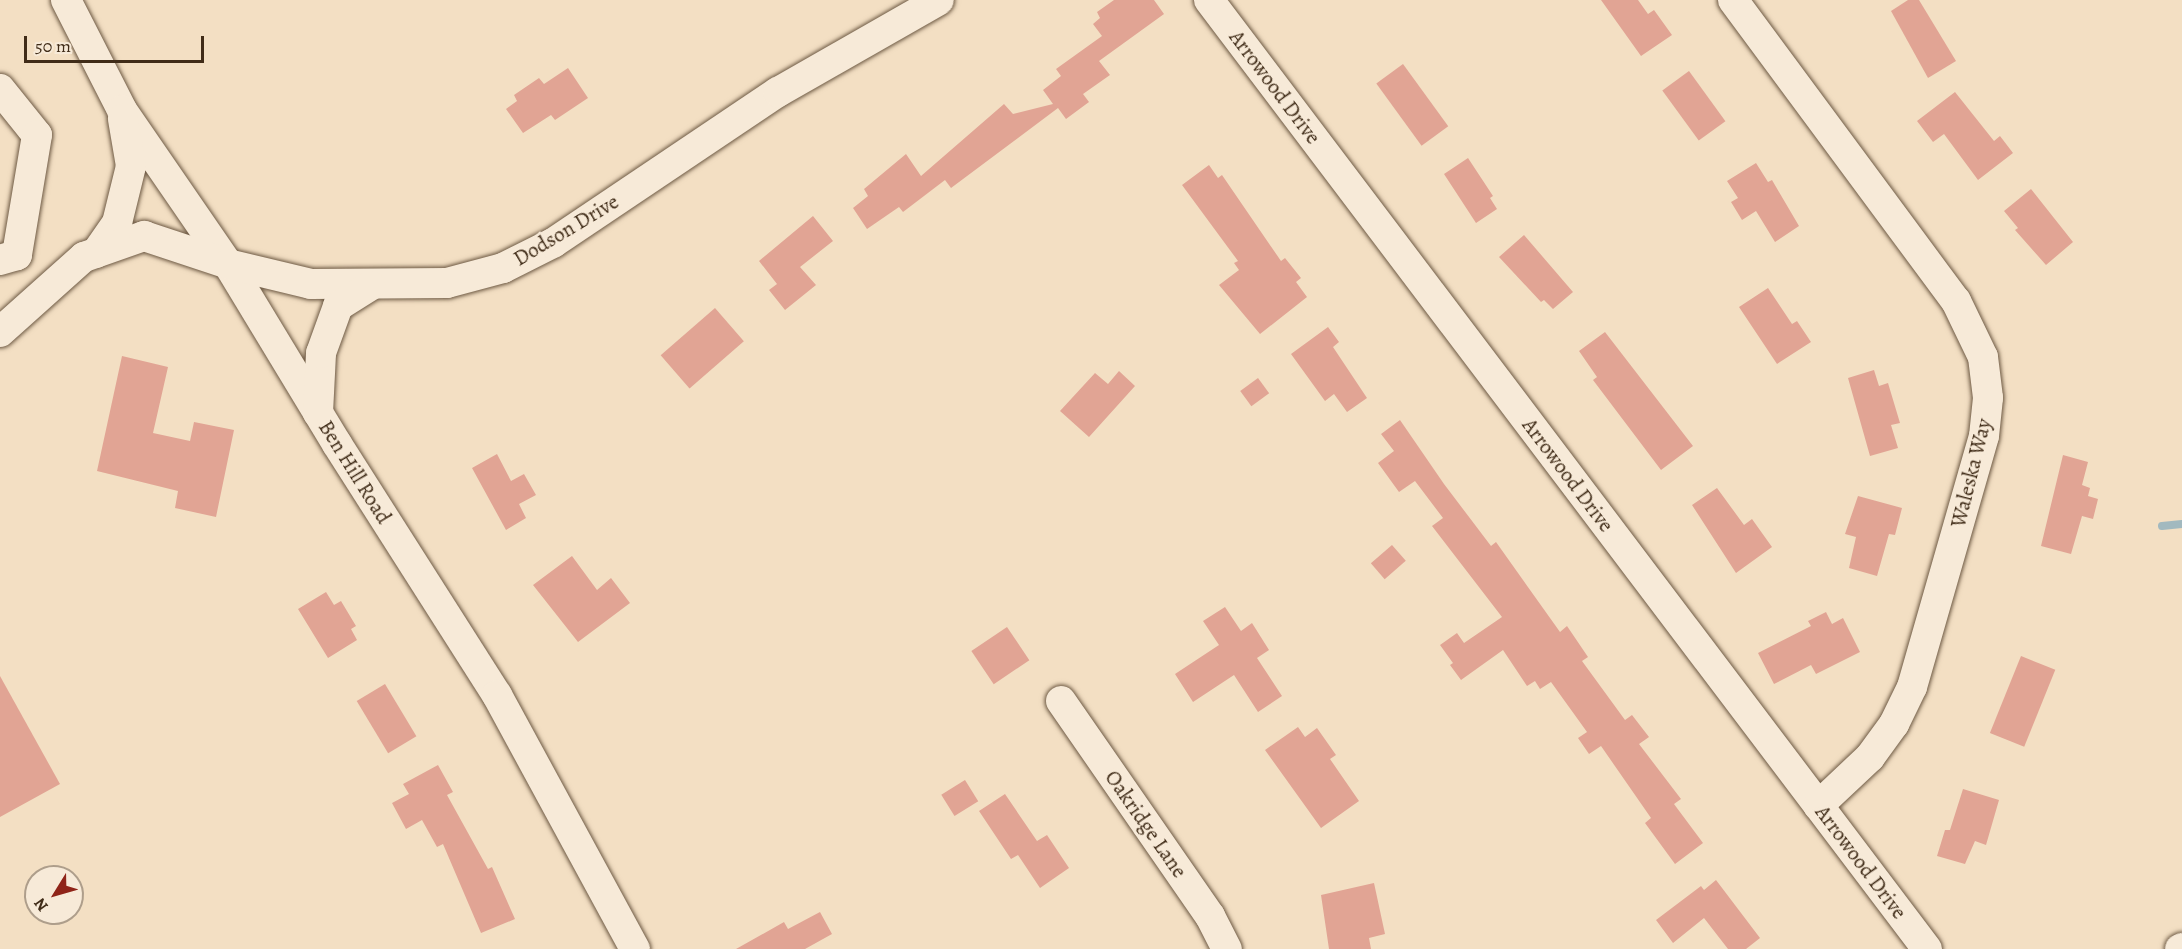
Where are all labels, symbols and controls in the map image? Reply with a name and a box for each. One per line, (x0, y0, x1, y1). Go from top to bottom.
scale bar (27, 24, 207, 62)
street label: Arrowood Drive (1224, 25, 1326, 149)
text: 50 m (35, 34, 71, 58)
street label: Dodson Drive (509, 189, 623, 271)
street label: Arrowood Drive (1517, 413, 1619, 537)
street label: Ben Hill Road (313, 416, 397, 528)
street label: Waleska Way (1945, 416, 1997, 530)
street label: Oakridge Lane (1100, 765, 1192, 883)
street label: Arrowood Drive (1810, 800, 1912, 924)
north arrow (24, 865, 84, 925)
text: N (29, 893, 54, 916)

